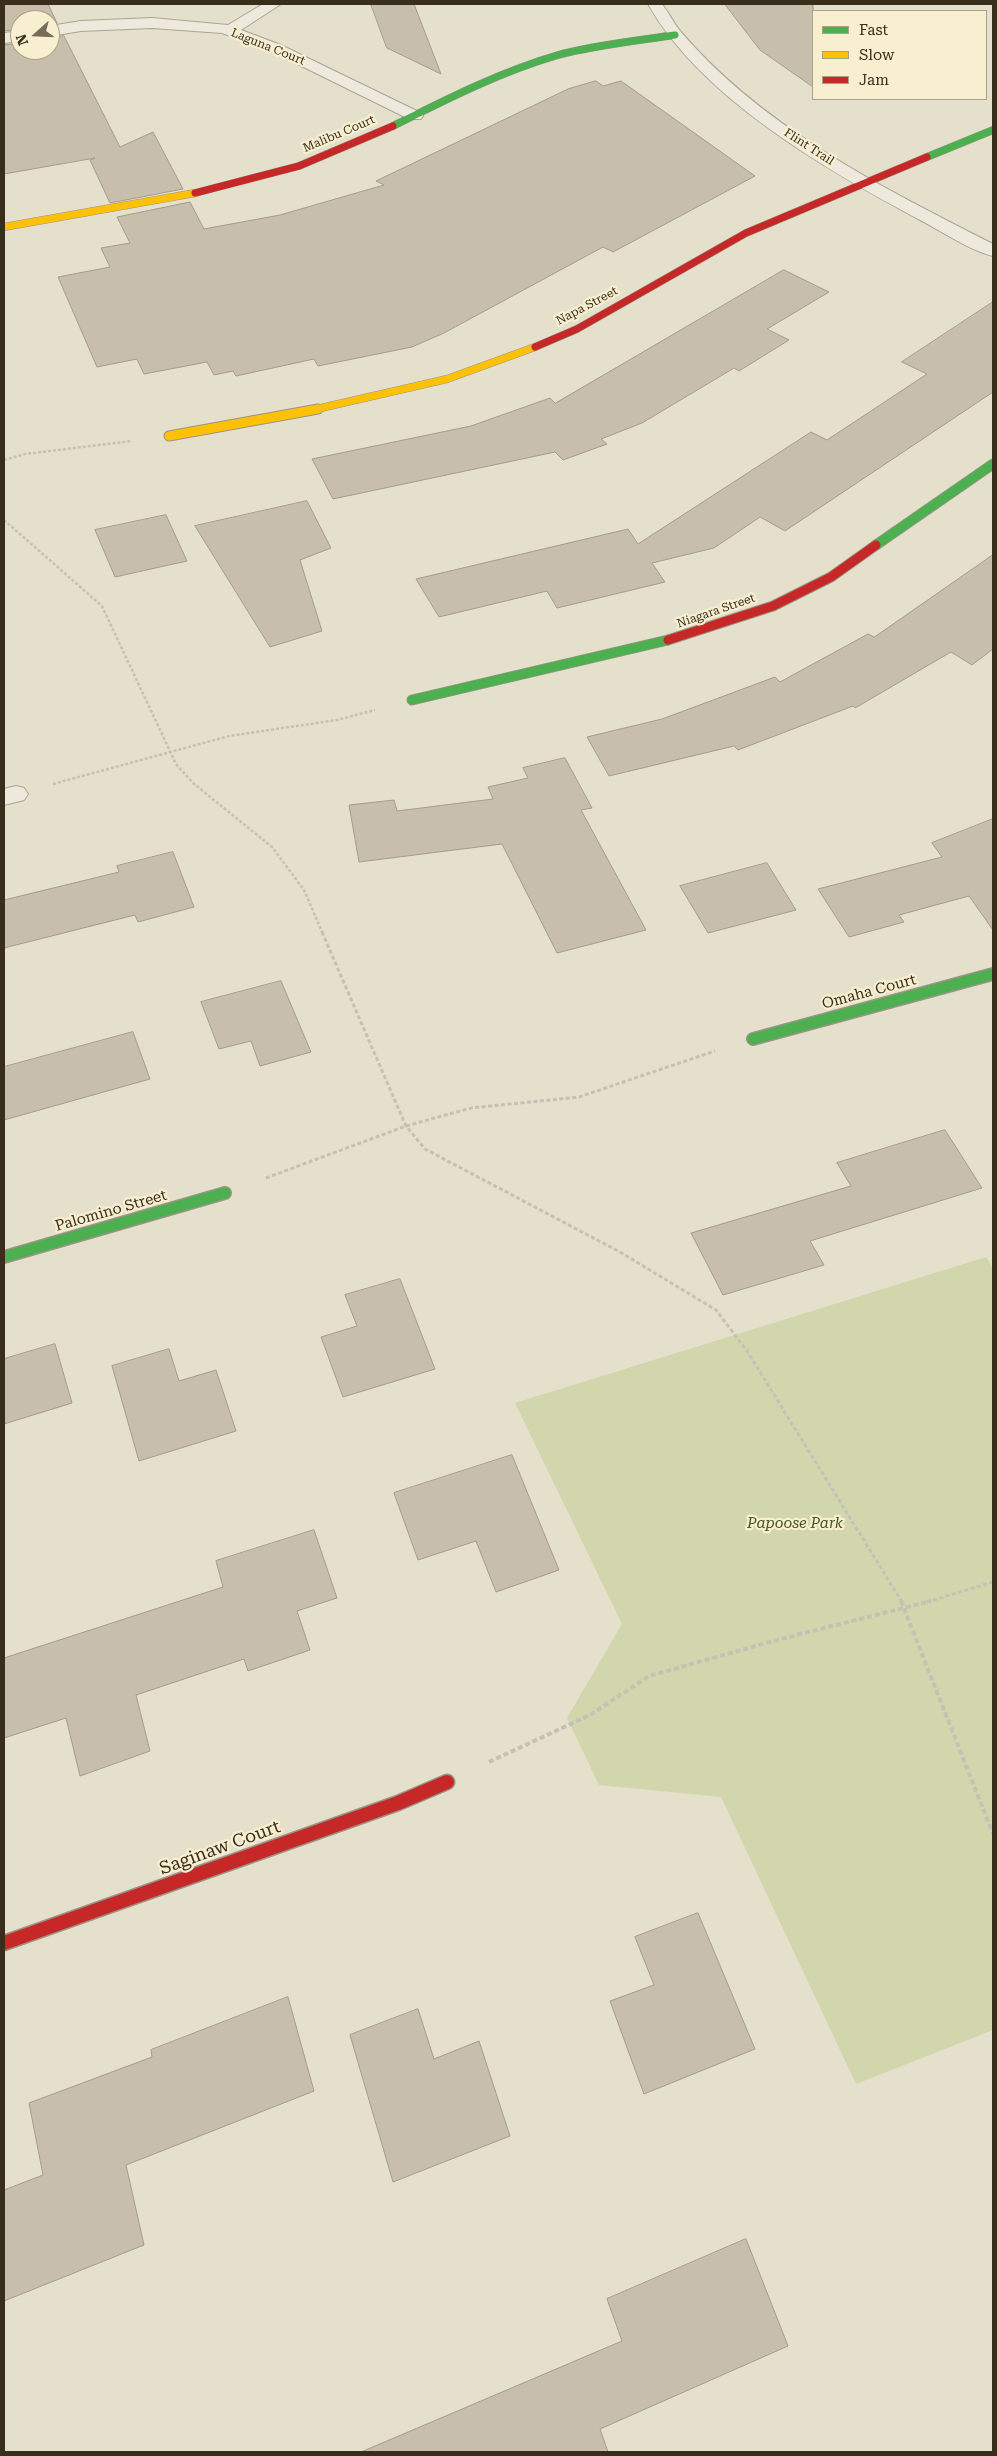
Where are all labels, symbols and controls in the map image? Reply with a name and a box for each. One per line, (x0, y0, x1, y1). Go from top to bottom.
north arrow (10, 10, 60, 60)
legend (812, 10, 987, 100)
text: Fast (859, 21, 888, 39)
street label: Laguna Court (229, 26, 307, 68)
text: N (12, 32, 31, 48)
text: Slow (859, 46, 894, 64)
text: Jam (859, 71, 889, 89)
street label: Malibu Court (301, 112, 377, 156)
street label: Flint Trail (781, 126, 837, 168)
street label: Napa Street (554, 284, 620, 328)
street label: Niagara Street (675, 591, 757, 631)
street label: Omaha Court (820, 971, 918, 1013)
street label: Palomino Street (53, 1186, 169, 1236)
park label: Papoose Park (747, 1515, 843, 1533)
street label: Saginaw Court (157, 1816, 283, 1880)

